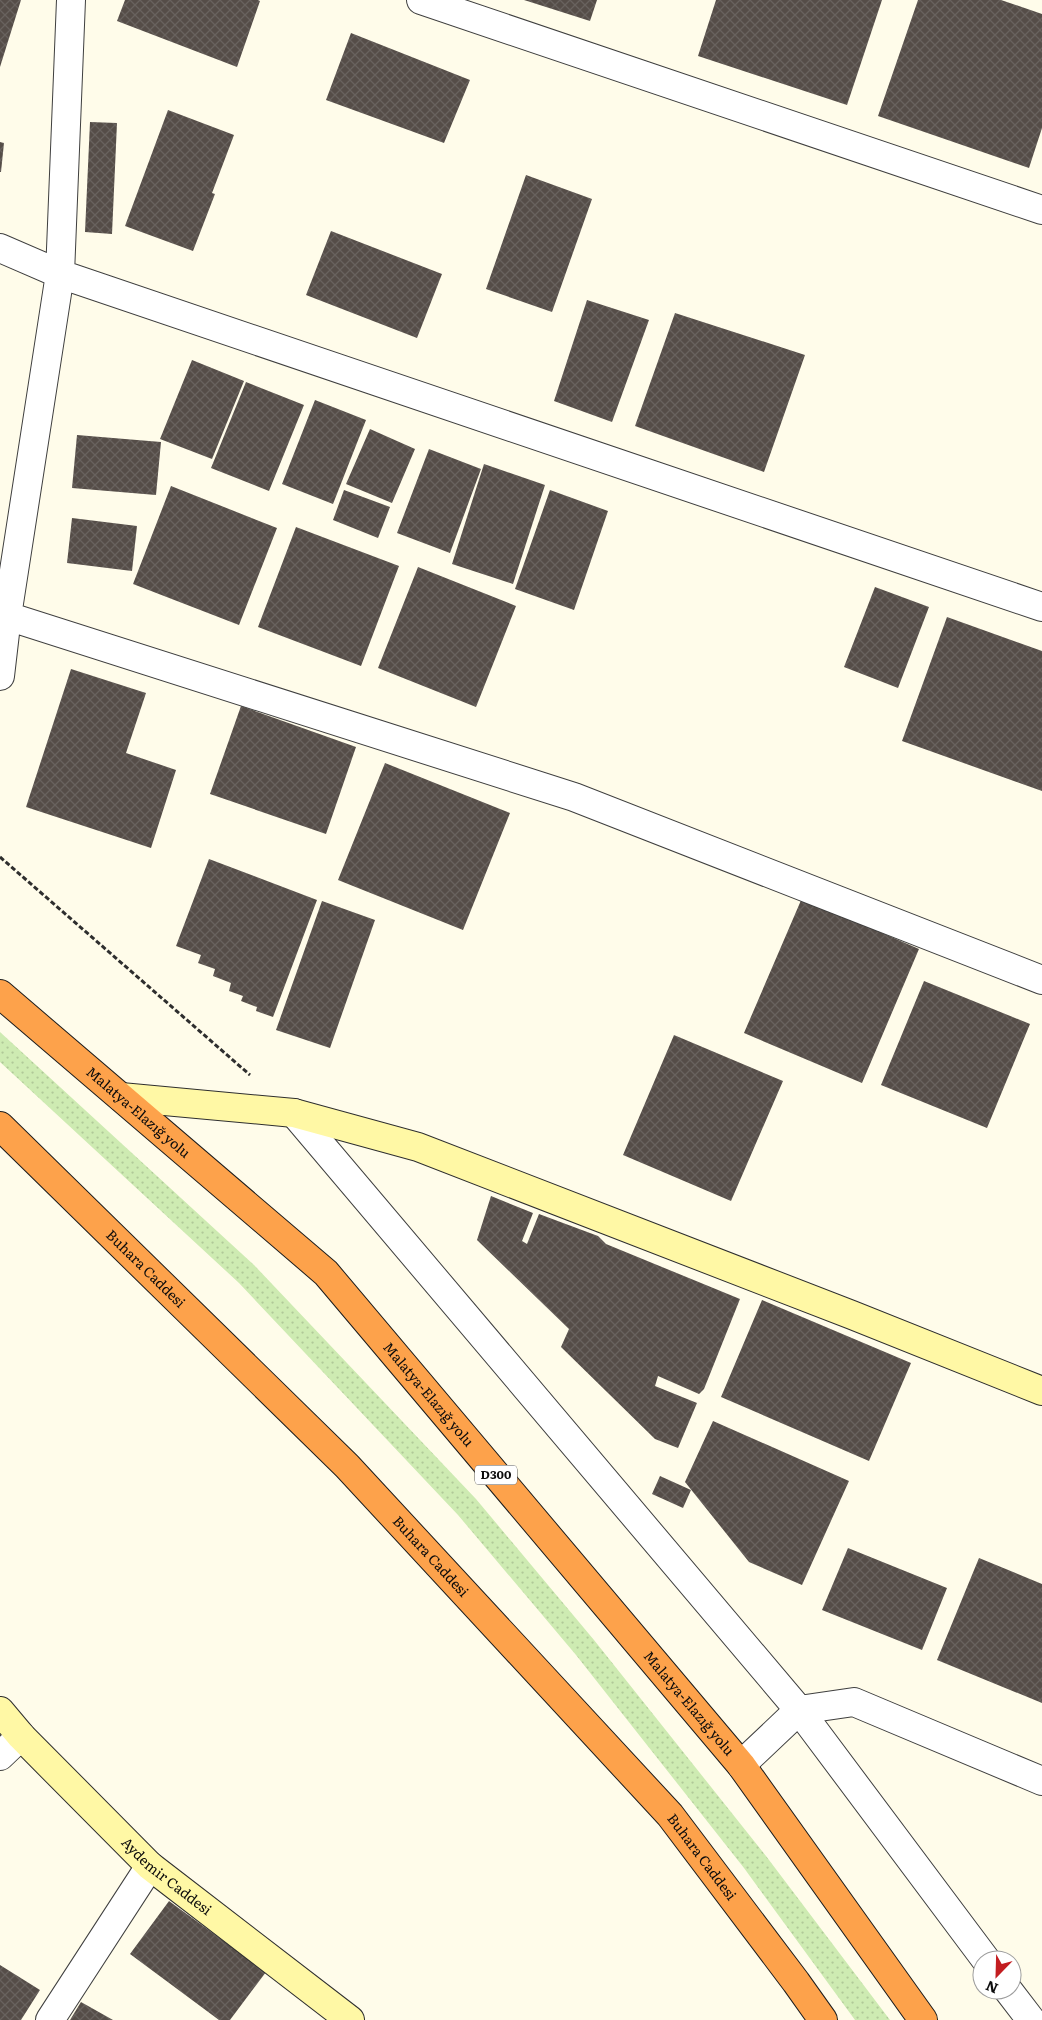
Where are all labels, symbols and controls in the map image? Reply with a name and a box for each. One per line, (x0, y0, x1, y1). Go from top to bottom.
street label: Malatya-Elazığ yolu (82, 1061, 195, 1162)
street label: Buhara Caddesi (102, 1225, 191, 1312)
street label: Malatya-Elazığ yolu (379, 1337, 479, 1451)
road number: D300 (475, 1466, 517, 1484)
street label: Buhara Caddesi (389, 1511, 474, 1601)
street label: Malatya-Elazığ yolu (640, 1646, 740, 1759)
street label: Buhara Caddesi (663, 1809, 742, 1904)
street label: Aydemir Caddesi (118, 1832, 217, 1919)
north arrow (972, 1950, 1022, 2000)
text: N (982, 1976, 1001, 1999)

